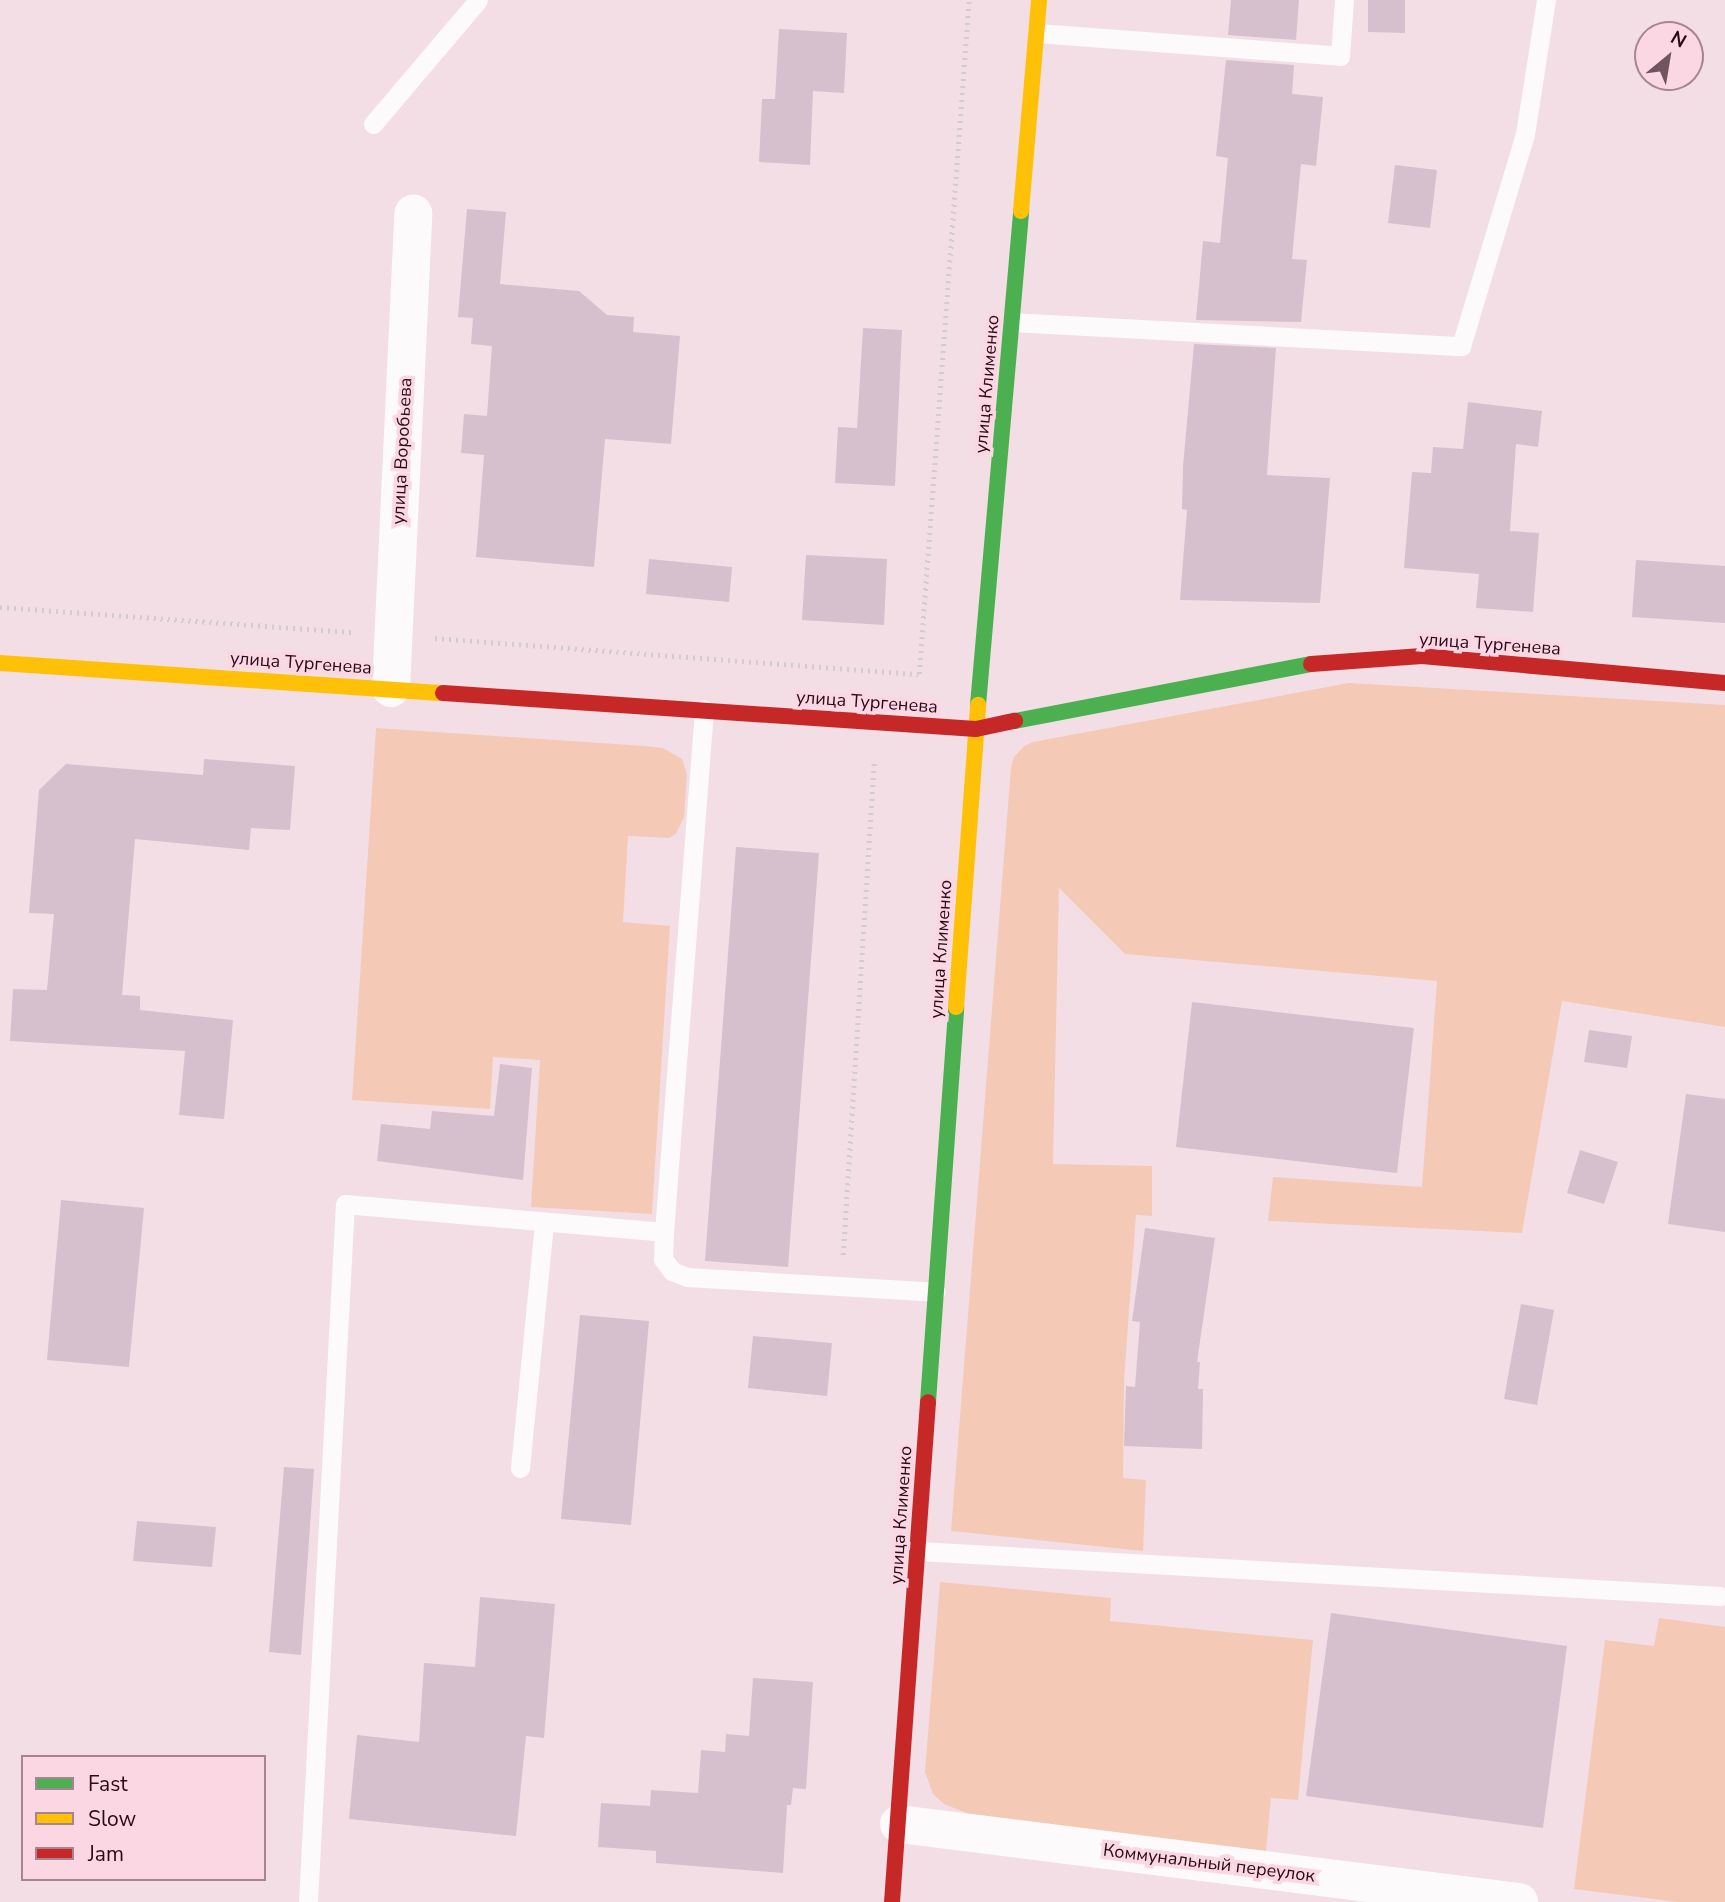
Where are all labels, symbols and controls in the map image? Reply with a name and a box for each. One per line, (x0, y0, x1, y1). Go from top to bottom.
north arrow (1634, 21, 1704, 91)
text: N (1666, 25, 1691, 54)
street label: улица Клименко (970, 314, 1004, 454)
street label: улица Воробьева (387, 377, 417, 525)
street label: улица Тургенева (1418, 628, 1562, 660)
street label: улица Тургенева (229, 647, 373, 679)
street label: улица Тургенева (795, 686, 939, 718)
street label: улица Клименко (925, 879, 957, 1019)
street label: улица Клименко (885, 1445, 917, 1585)
legend (21, 1755, 266, 1881)
text: Fast (88, 1770, 128, 1798)
text: Slow (88, 1805, 136, 1833)
street label: Коммунальный переулок (1102, 1839, 1316, 1887)
text: Jam (88, 1840, 124, 1868)

